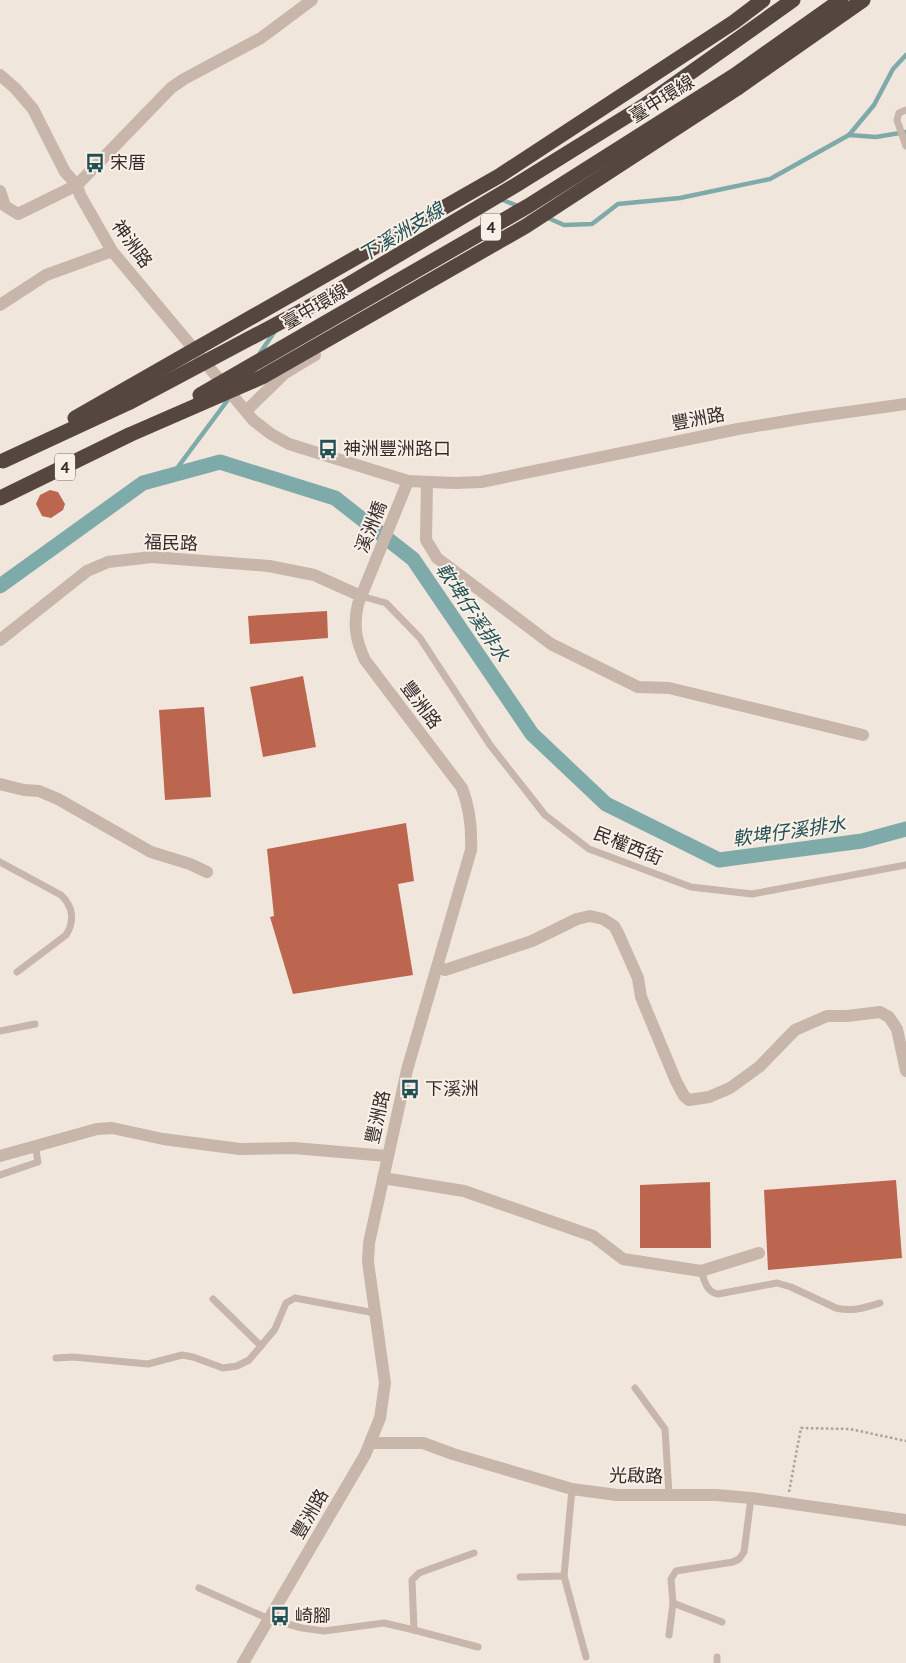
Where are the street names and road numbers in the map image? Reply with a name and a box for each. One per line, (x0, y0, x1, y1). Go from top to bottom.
street label: 臺中環線 (625, 70, 698, 127)
road number: 4 (481, 213, 501, 240)
street label: 神洲路 (107, 215, 158, 272)
street label: 臺中環線 (278, 279, 352, 335)
street label: 豐洲路 (669, 402, 727, 435)
road number: 4 (55, 454, 75, 481)
street label: 溪洲橋 (350, 497, 391, 556)
street label: 福民路 (144, 530, 198, 555)
street label: 豐洲路 (396, 676, 447, 733)
street label: 民權西街 (591, 821, 666, 870)
street label: 豐洲路 (360, 1088, 395, 1146)
street label: 光啟路 (609, 1464, 663, 1487)
street label: 豐洲路 (286, 1485, 333, 1543)

